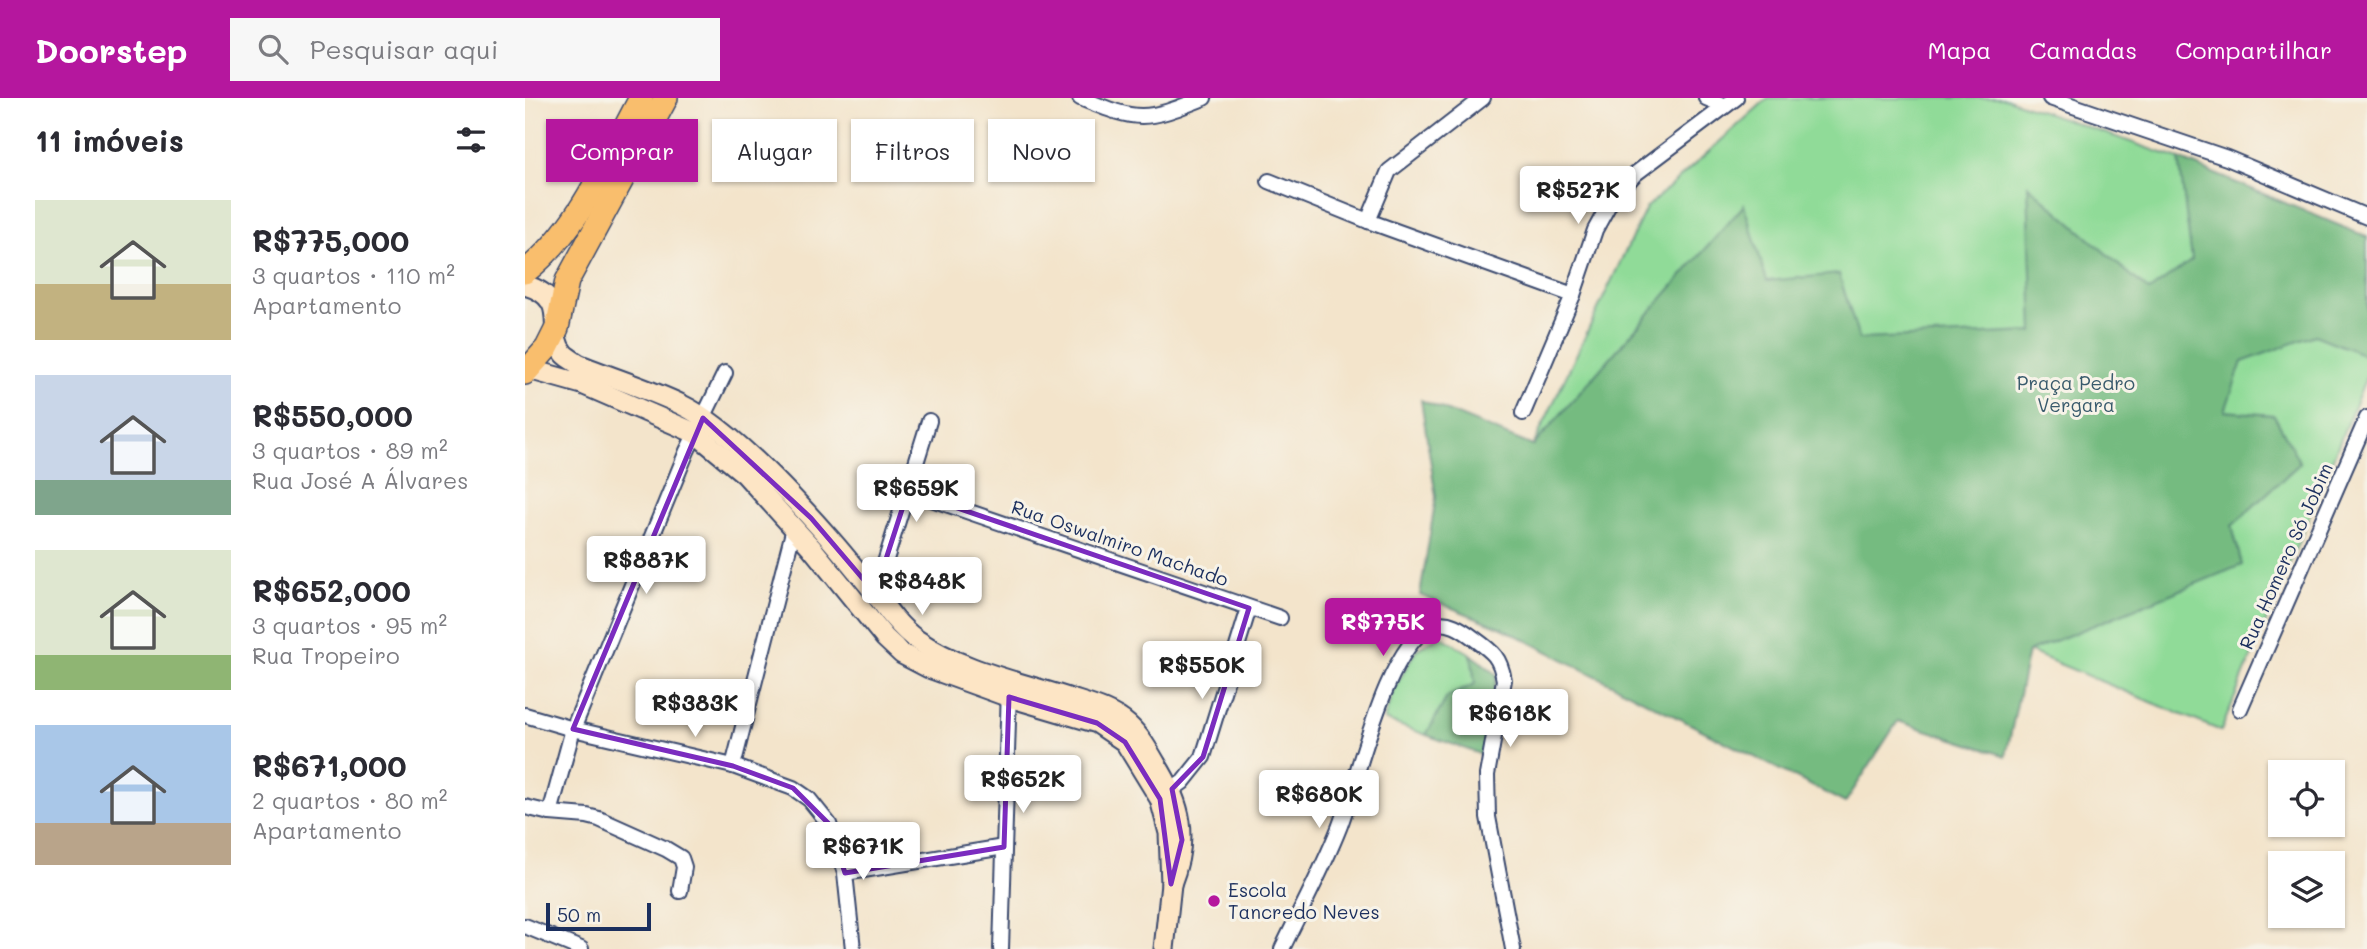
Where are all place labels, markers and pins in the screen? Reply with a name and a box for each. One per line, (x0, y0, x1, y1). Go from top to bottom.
pin: R$527K (1521, 166, 1635, 226)
pin: R$659K (859, 464, 973, 524)
pin: R$887K (589, 536, 703, 596)
pin: R$848K (865, 558, 979, 617)
pin: R$775K (1326, 598, 1440, 658)
pin: R$550K (1145, 642, 1259, 701)
pin: R$383K (638, 680, 752, 739)
pin: R$618K (1453, 690, 1567, 749)
pin: R$652K (966, 756, 1080, 815)
pin: R$680K (1262, 770, 1376, 830)
pin: R$671K (806, 822, 920, 882)
place label: Escola Tancredo Neves (1228, 877, 1380, 924)
marker: Escola Tancredo Neves (1206, 893, 1222, 909)

